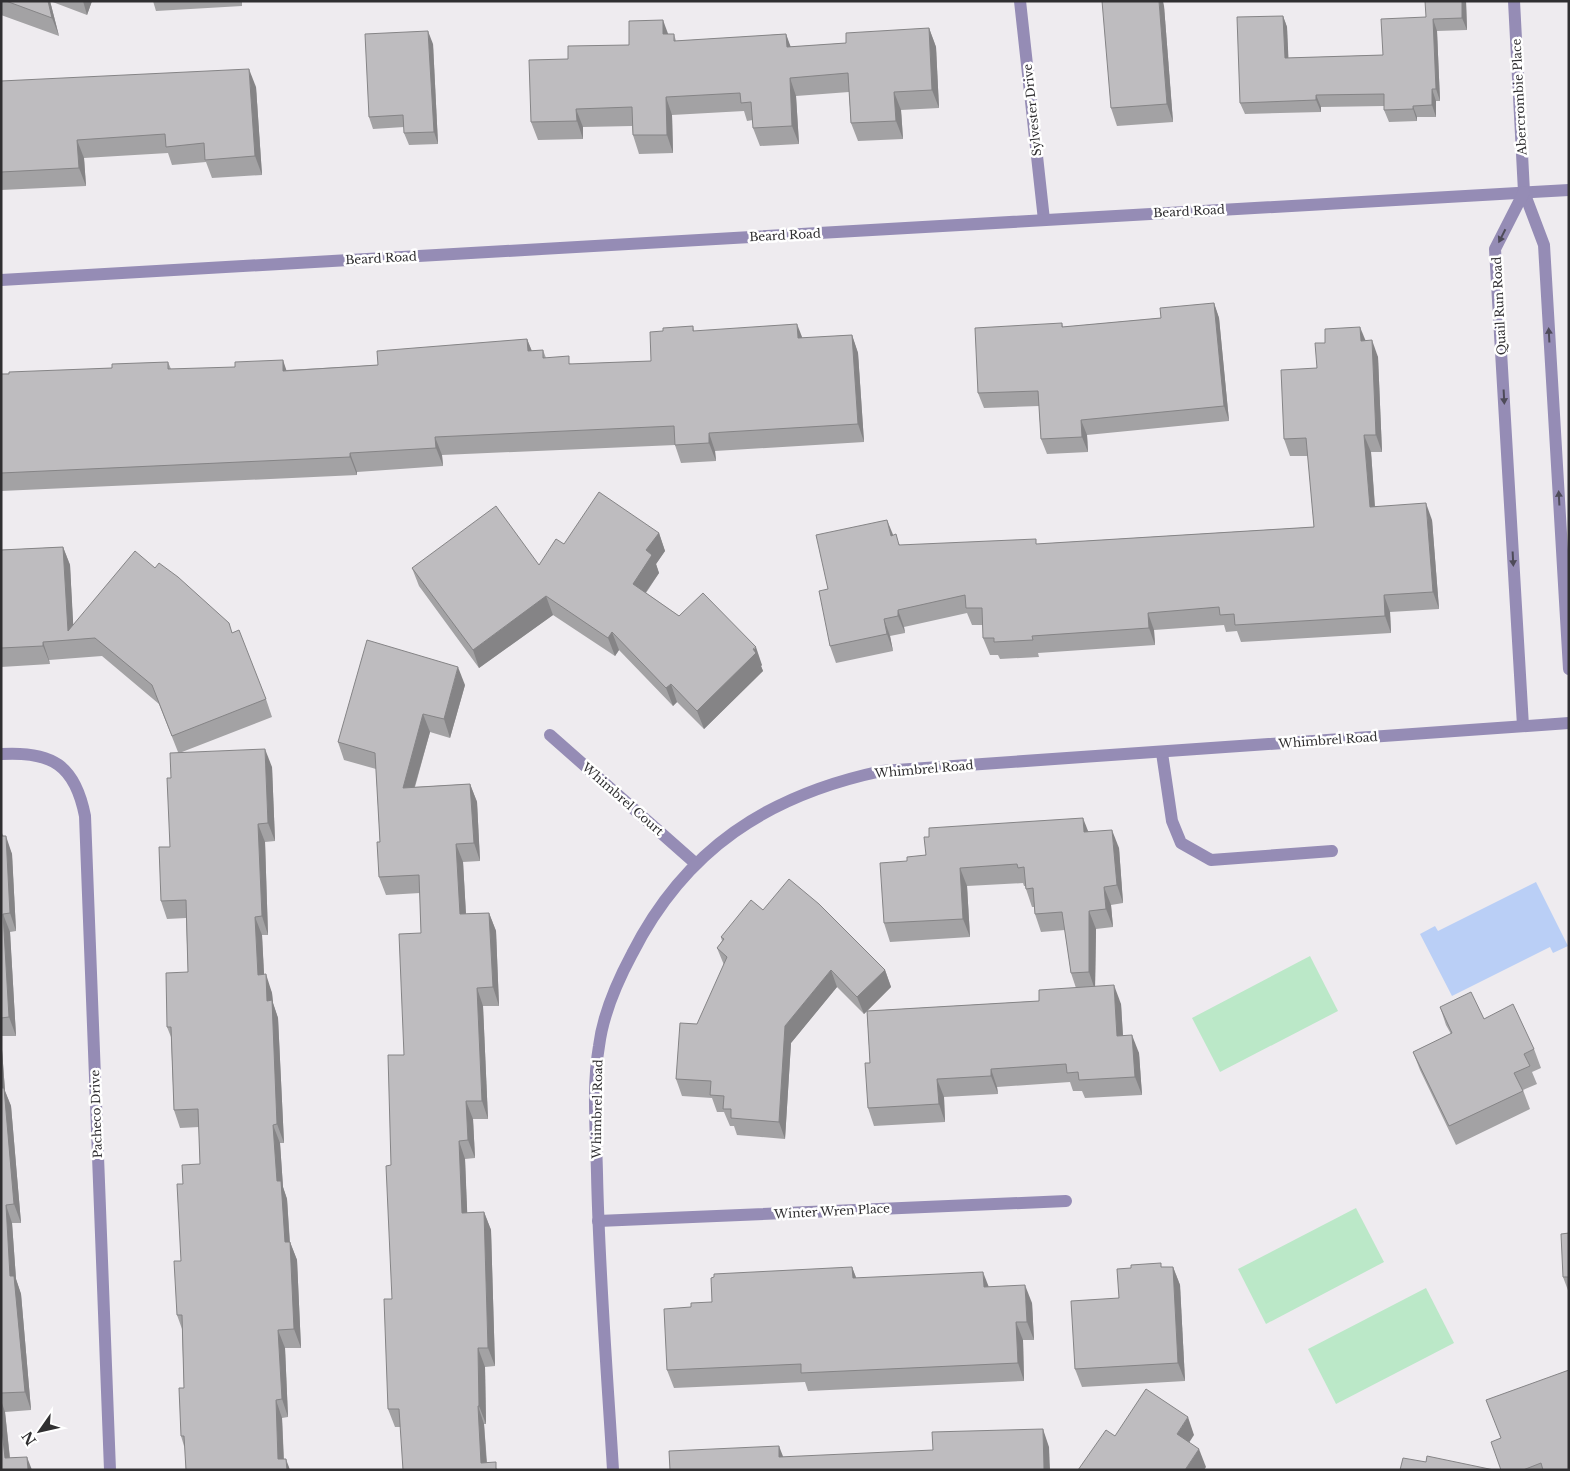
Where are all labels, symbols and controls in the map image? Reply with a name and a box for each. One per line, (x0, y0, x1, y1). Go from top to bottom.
street label: Abercrombie Place (1508, 38, 1530, 157)
street label: Sylvester Drive (1020, 63, 1044, 157)
street label: Beard Road (1153, 202, 1225, 220)
street label: Beard Road (749, 226, 821, 244)
one-way arrow (1498, 229, 1506, 243)
street label: Beard Road (345, 249, 417, 267)
street label: Quail Run Road (1489, 256, 1509, 356)
one-way arrow (1545, 327, 1553, 343)
one-way arrow (1500, 389, 1508, 405)
one-way arrow (1554, 489, 1562, 505)
one-way arrow (1510, 551, 1518, 567)
street label: Whimbrel Road (1277, 729, 1378, 751)
street label: Whimbrel Road (873, 757, 974, 781)
street label: Whimbrel Court (578, 759, 667, 839)
street label: Whimbrel Road (589, 1059, 605, 1160)
street label: Pacheco Drive (87, 1069, 105, 1158)
street label: Winter Wren Place (773, 1200, 890, 1222)
north arrow (15, 1406, 65, 1456)
text: N (18, 1428, 40, 1449)

